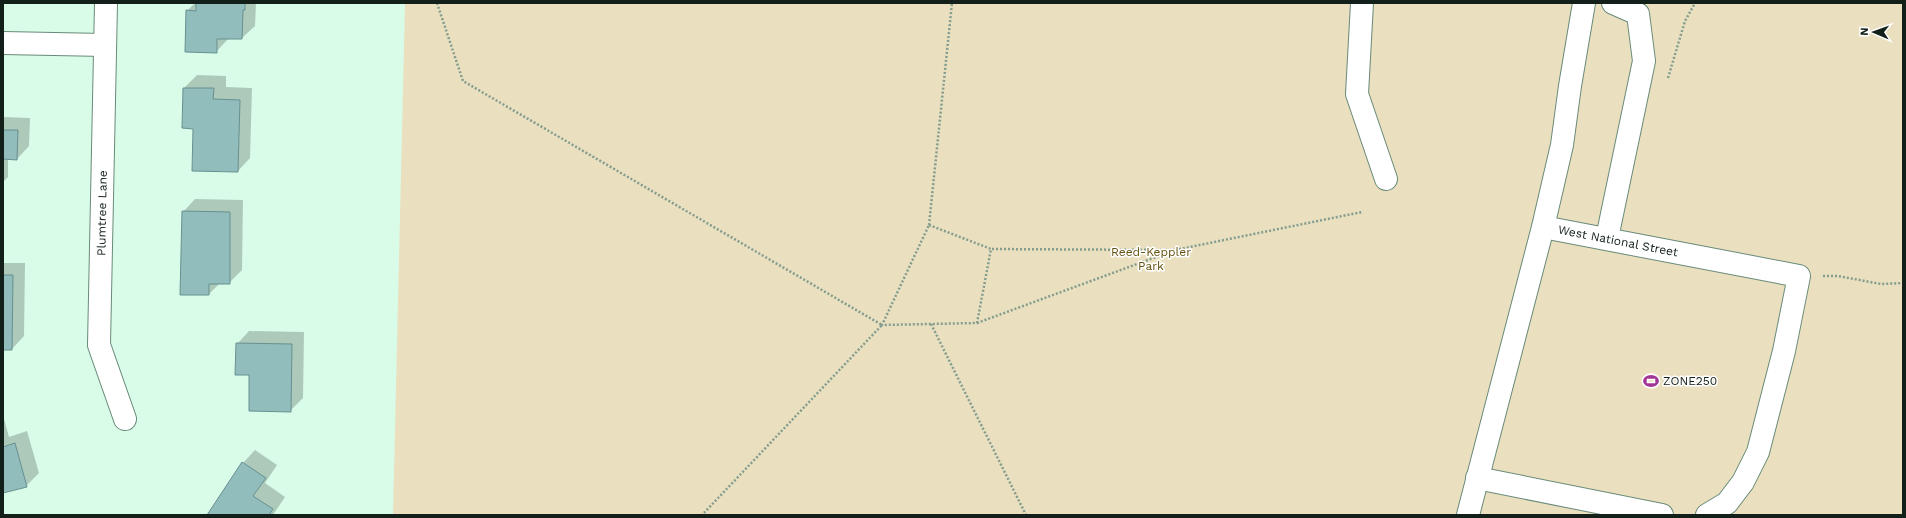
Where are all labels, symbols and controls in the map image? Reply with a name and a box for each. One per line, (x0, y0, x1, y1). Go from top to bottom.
north arrow (1854, 12, 1894, 52)
text: N (1858, 27, 1871, 36)
street label: Plumtree Lane (94, 170, 110, 256)
street label: West National Street (1557, 222, 1679, 260)
park label: Reed-Keppler Park (1111, 245, 1191, 273)
sports icon: ZONE250 (1642, 372, 1660, 390)
place label: ZONE250 (1663, 374, 1717, 388)

